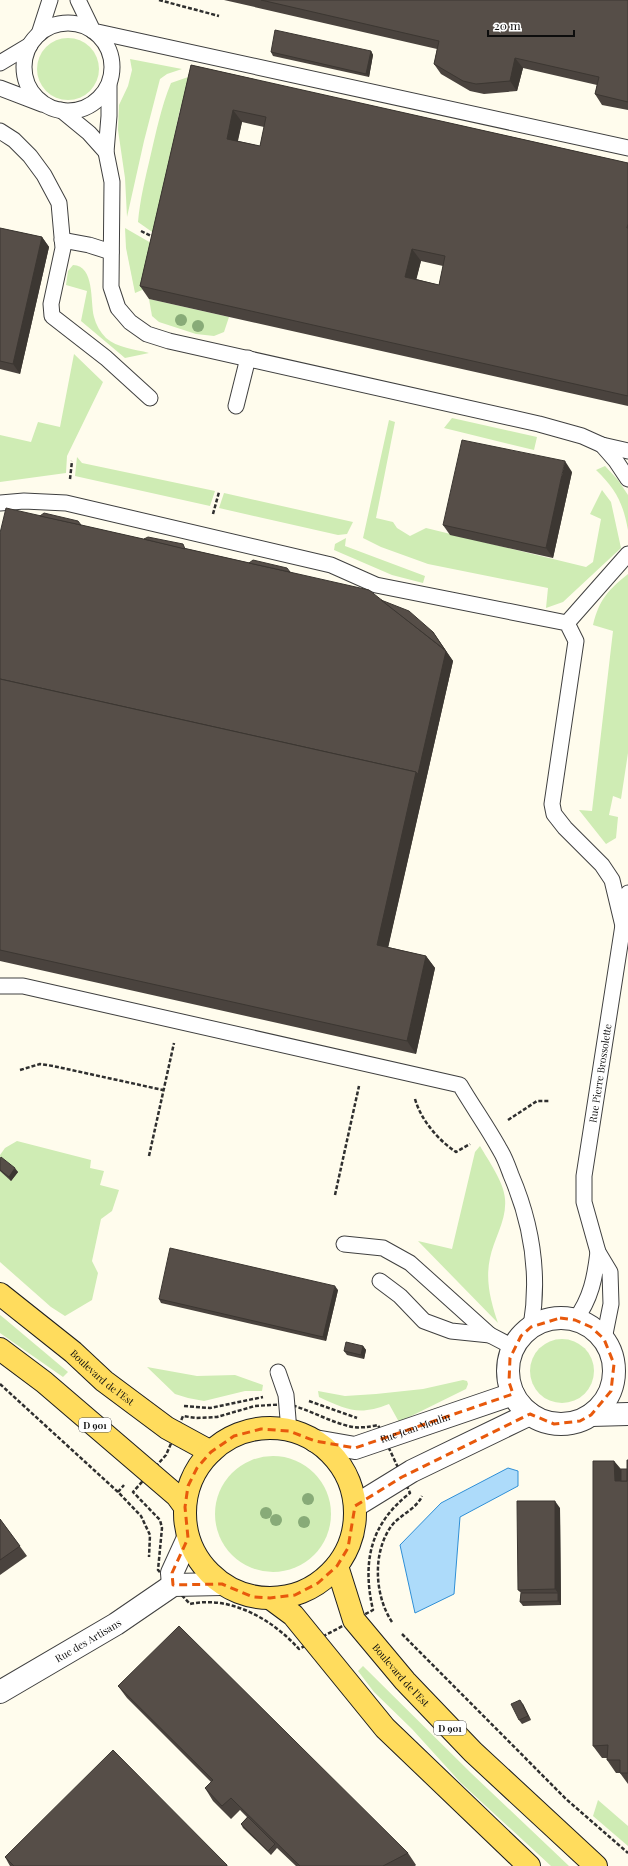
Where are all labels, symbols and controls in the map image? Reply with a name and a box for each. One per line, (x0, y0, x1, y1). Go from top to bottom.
scale bar (488, 12, 574, 38)
text: 20 m (494, 17, 521, 33)
street label: Rue Pierre Brossolette (585, 1023, 615, 1124)
street label: Boulevard de l'Est (67, 1346, 138, 1409)
street label: Rue Jean Moulin (378, 1409, 452, 1446)
road number: D 901 (79, 1418, 111, 1432)
street label: Rue des Artisans (52, 1616, 124, 1665)
street label: Boulevard de l'Est (370, 1640, 433, 1710)
road number: D 901 (434, 1721, 466, 1735)

